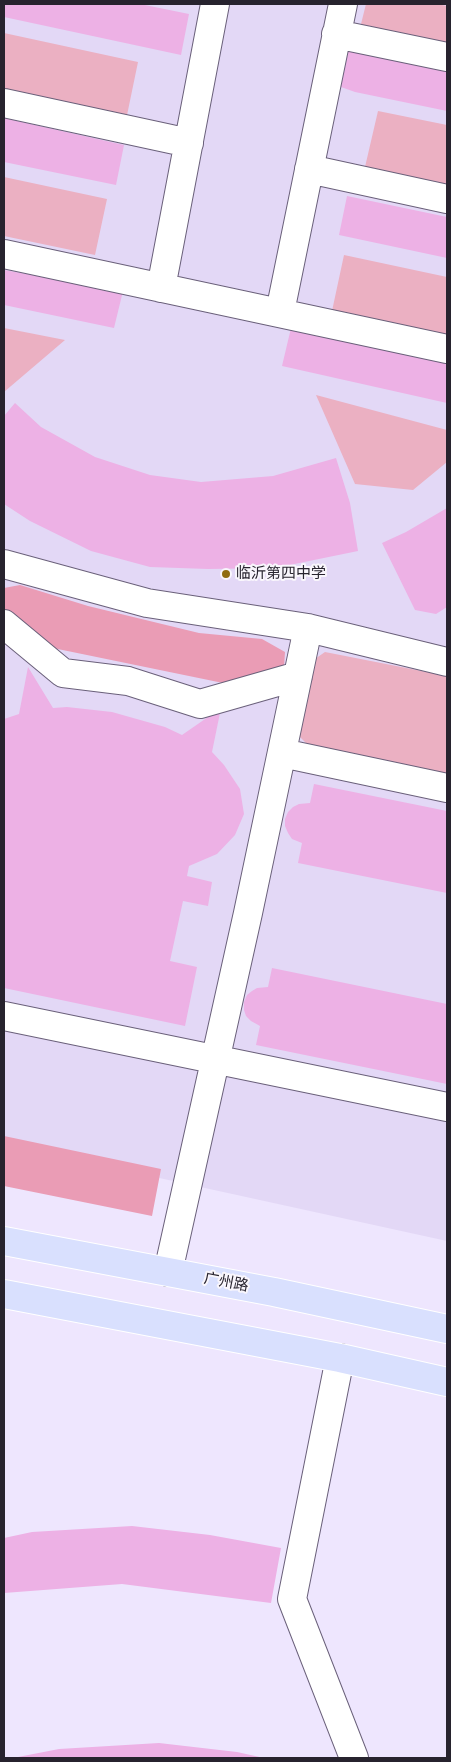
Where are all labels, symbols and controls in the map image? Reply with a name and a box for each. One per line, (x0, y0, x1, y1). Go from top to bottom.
place label: 临沂第四中学 (236, 565, 326, 583)
marker: 临沂第四中学 (220, 568, 232, 580)
street label: 广州路 (202, 1270, 250, 1296)

